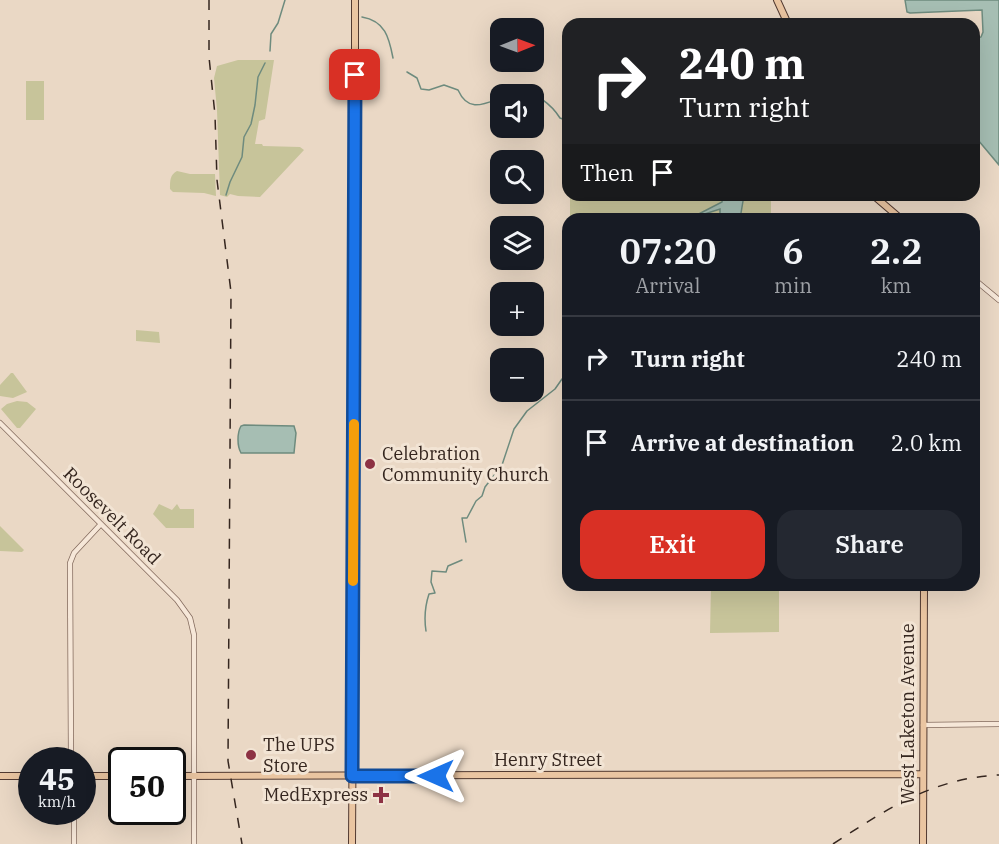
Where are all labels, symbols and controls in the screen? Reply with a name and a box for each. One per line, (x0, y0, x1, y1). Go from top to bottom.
north arrow (490, 18, 544, 72)
map controls (490, 18, 544, 402)
text: 240 m (679, 36, 805, 91)
icon: right (580, 42, 658, 120)
pin (329, 49, 380, 100)
icon: arrive (338, 58, 371, 91)
button: sound (490, 84, 544, 138)
text: Turn right (679, 89, 810, 124)
button: search (490, 150, 544, 204)
icon: arrive (646, 156, 679, 189)
text: Then (580, 158, 634, 187)
button: layers (490, 216, 544, 270)
text: 07:20 (619, 227, 717, 274)
text: 6 (782, 227, 804, 274)
text: 2.2 (869, 227, 923, 274)
text: Arrival (635, 272, 700, 299)
text: min (774, 272, 812, 299)
text: km (881, 272, 911, 299)
button: + (490, 282, 544, 336)
icon: right (580, 342, 613, 375)
text: Turn right (631, 344, 745, 373)
text: 240 m (896, 344, 962, 373)
button: − (490, 348, 544, 402)
icon: arrive (580, 426, 613, 459)
text: Arrive at destination (631, 428, 854, 457)
text: 2.0 km (891, 428, 962, 457)
place label: Celebration Community Church (382, 442, 549, 486)
marker: Celebration Community Church (363, 457, 377, 471)
street label: Roosevelt Road (59, 462, 166, 569)
button: Exit (580, 510, 765, 579)
button: Share (777, 510, 962, 579)
street label: West Laketon Avenue (896, 623, 919, 805)
place label: The UPS Store (263, 733, 335, 777)
position arrow (404, 744, 468, 808)
speed limit sign: 50 (108, 747, 186, 825)
marker: The UPS Store (244, 748, 258, 762)
street label: Henry Street (494, 748, 602, 771)
text: 45 (39, 759, 75, 798)
place label: MedExpress (264, 783, 368, 806)
marker: MedExpress (372, 786, 390, 804)
text: km/h (38, 792, 76, 811)

